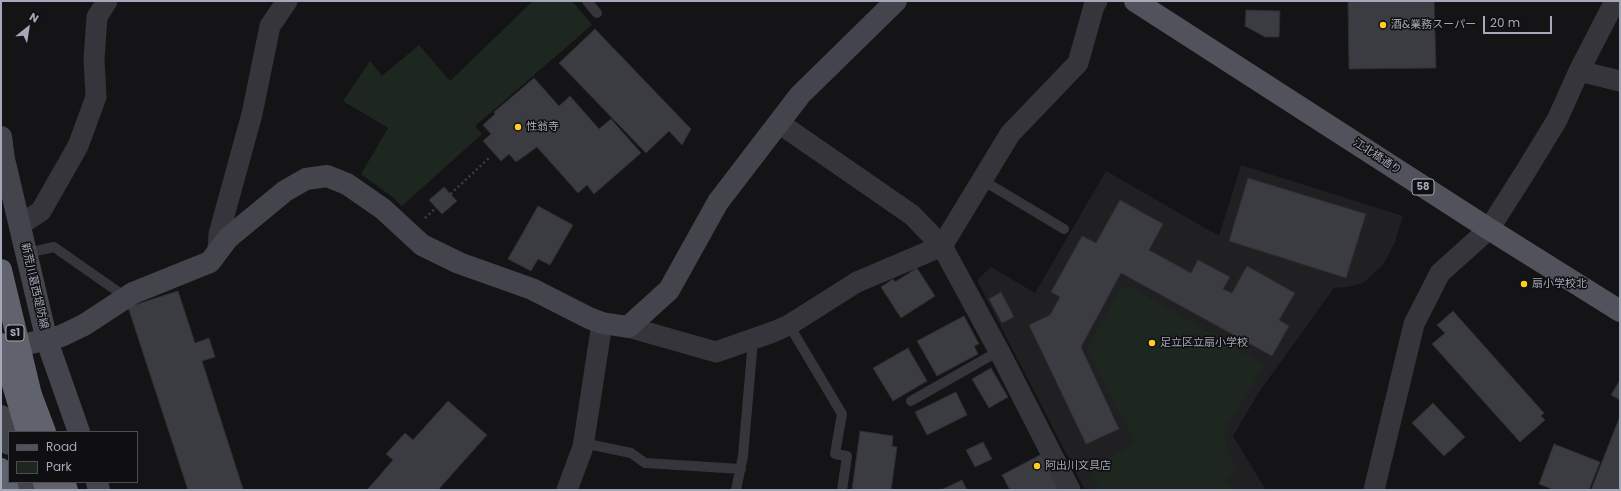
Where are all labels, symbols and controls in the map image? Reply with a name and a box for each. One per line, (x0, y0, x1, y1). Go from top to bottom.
north arrow (8, 8, 48, 48)
scale bar (1485, 8, 1554, 34)
text: N (26, 9, 42, 27)
text: 20 m (1490, 14, 1520, 31)
place label: 酒&業務スーパー (1391, 18, 1476, 32)
marker: 酒&業務スーパー (1378, 20, 1388, 30)
place label: 性翁寺 (526, 120, 559, 134)
marker: 性翁寺 (513, 122, 523, 132)
street label: 江北橋通り (1350, 136, 1404, 178)
road number: 58 (1412, 179, 1434, 195)
street label: 新荒川葛西堤防線 (18, 242, 50, 330)
place label: 扇小学校北 (1532, 277, 1587, 291)
marker: 扇小学校北 (1519, 279, 1529, 289)
road number: S1 (6, 325, 24, 341)
place label: 足立区立扇小学校 (1160, 336, 1248, 350)
marker: 足立区立扇小学校 (1147, 338, 1157, 348)
legend (8, 431, 138, 483)
text: Road (46, 438, 77, 455)
text: Park (46, 458, 72, 475)
place label: 阿出川文具店 (1045, 459, 1111, 473)
marker: 阿出川文具店 (1032, 461, 1042, 471)

